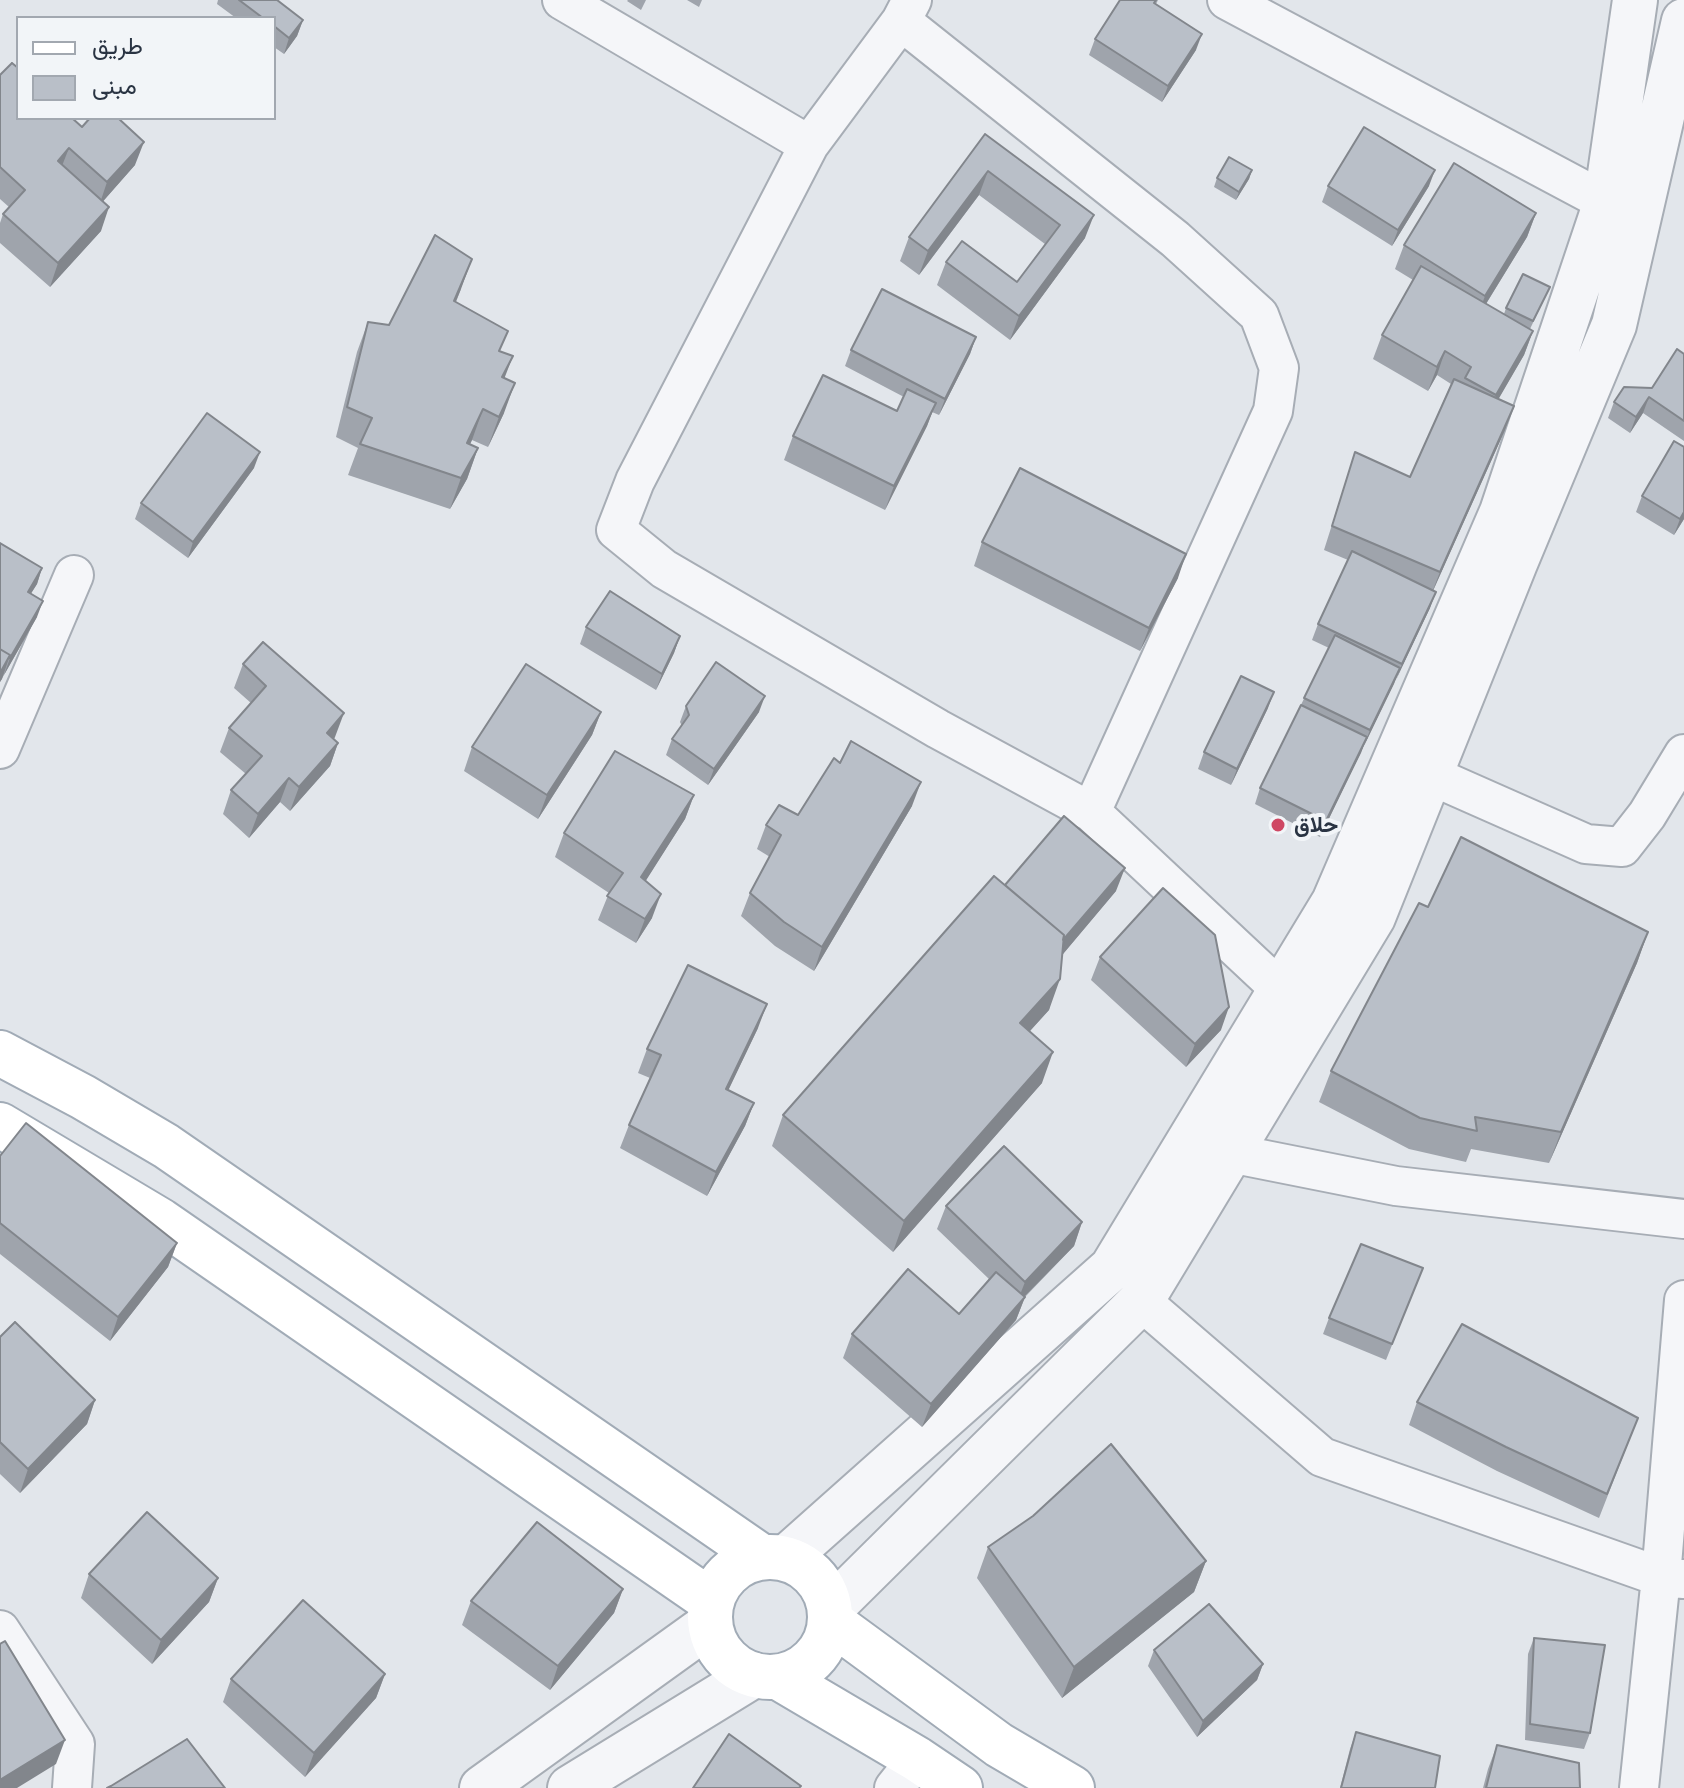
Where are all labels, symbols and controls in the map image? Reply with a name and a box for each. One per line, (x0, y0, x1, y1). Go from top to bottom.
legend (16, 16, 276, 120)
text: طريق (92, 30, 143, 60)
text: مبنى (92, 70, 137, 100)
place label: حلاق (1294, 812, 1338, 838)
marker: حلاق (1269, 816, 1287, 834)

